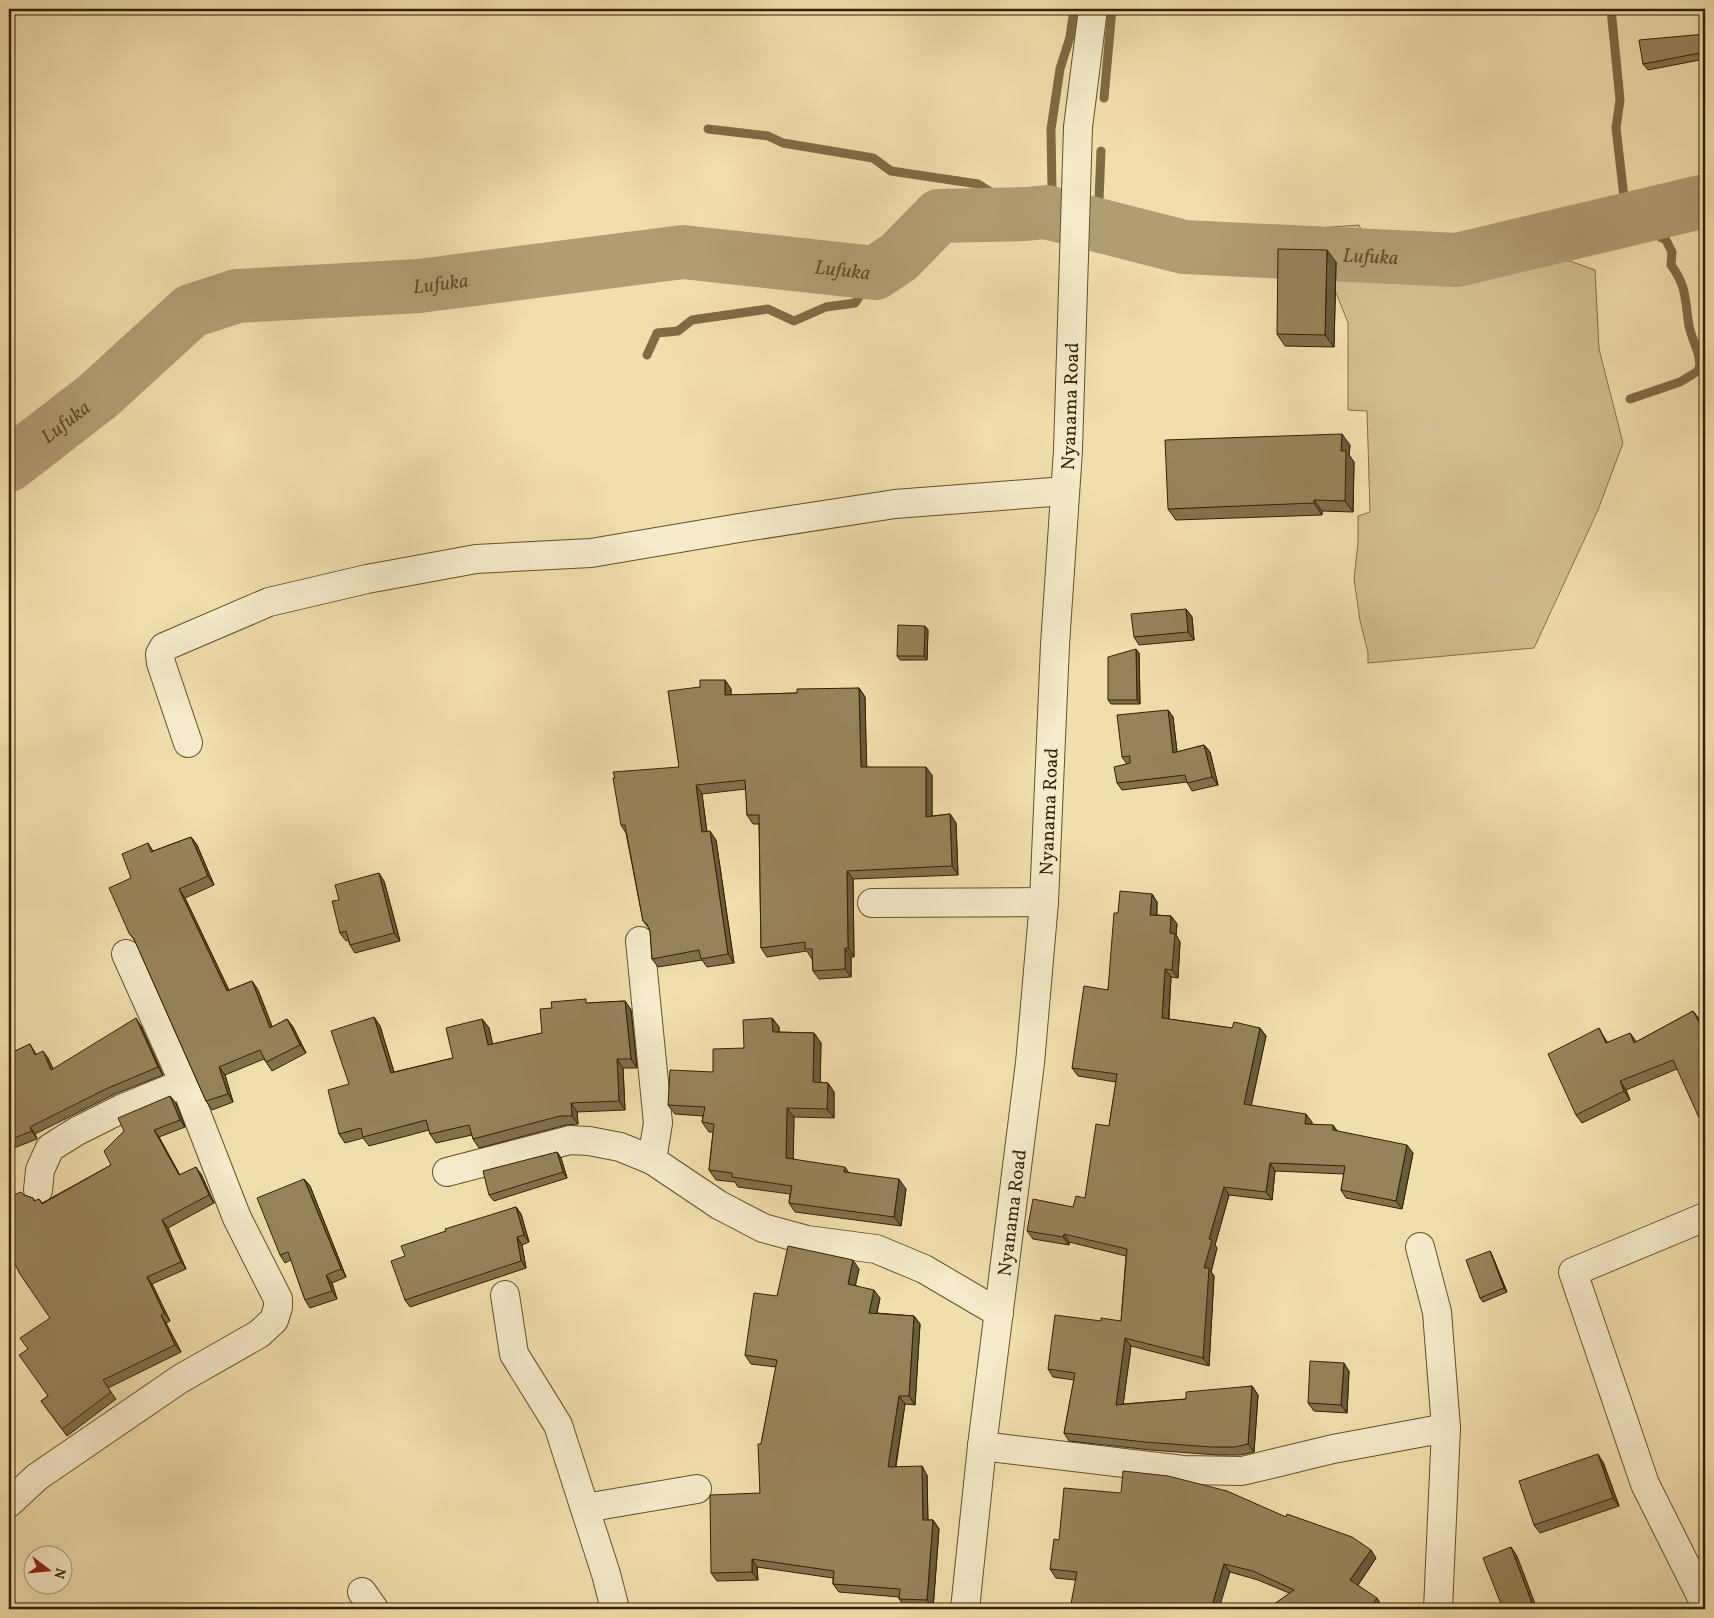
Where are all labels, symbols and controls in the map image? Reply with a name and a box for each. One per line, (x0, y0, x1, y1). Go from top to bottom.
water label: Lufuka (1342, 243, 1399, 273)
water label: Lufuka (813, 254, 872, 288)
water label: Lufuka (412, 268, 470, 302)
street label: Nyanama Road (1056, 342, 1086, 471)
water label: Lufuka (36, 395, 97, 451)
street label: Nyanama Road (1034, 747, 1066, 876)
street label: Nyanama Road (992, 1148, 1034, 1278)
north arrow (22, 1546, 72, 1596)
text: N (49, 1566, 70, 1581)

